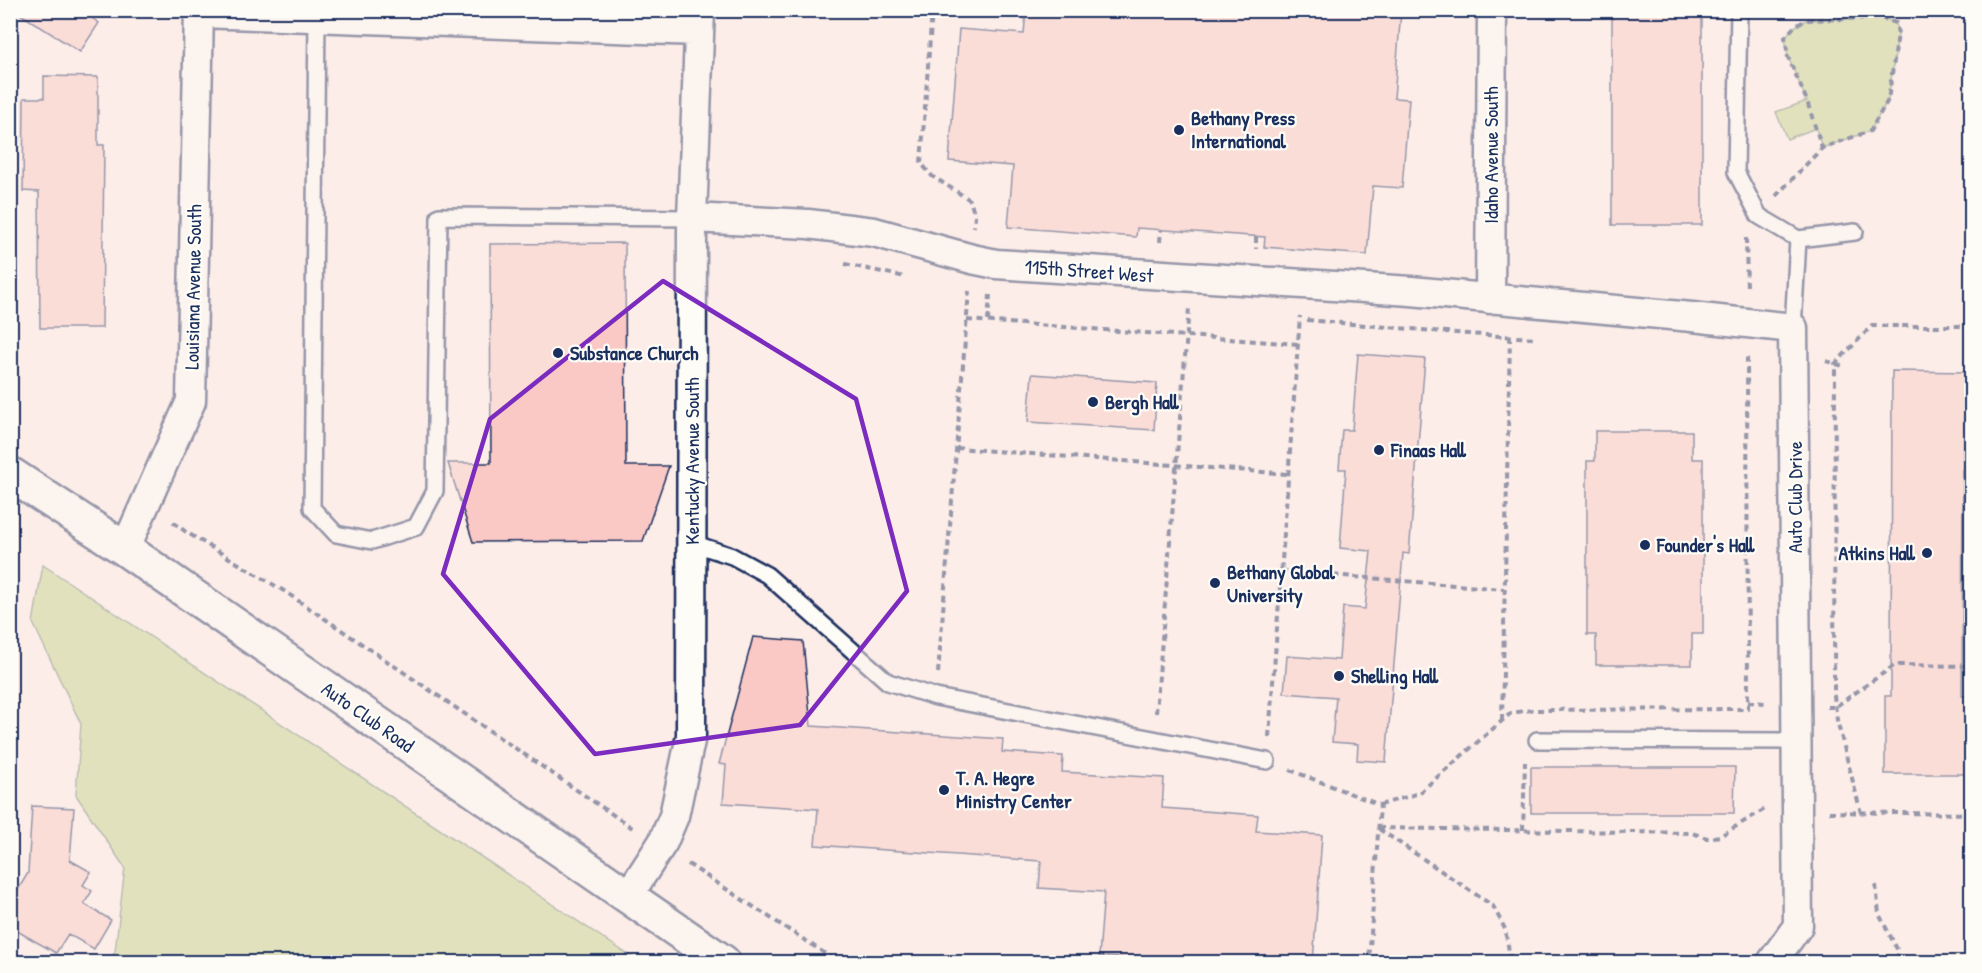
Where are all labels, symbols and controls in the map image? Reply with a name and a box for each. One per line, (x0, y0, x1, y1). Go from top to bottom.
street label: Idaho Avenue South (1477, 86, 1504, 224)
place label: Bethany Press International (1191, 104, 1295, 154)
marker: Bethany Press International (1172, 123, 1186, 137)
street label: Louisiana Avenue South (178, 204, 207, 370)
street label: 115th Street West (1024, 253, 1155, 289)
place label: Substance Church (570, 339, 699, 366)
marker: Substance Church (551, 346, 565, 360)
street label: Kentucky Avenue South (678, 377, 705, 545)
place label: Bergh Hall (1105, 388, 1180, 416)
marker: Bergh Hall (1086, 395, 1100, 409)
place label: Finaas Hall (1390, 436, 1467, 463)
street label: Auto Club Drive (1781, 441, 1808, 553)
marker: Finaas Hall (1372, 443, 1386, 457)
place label: Founder's Hall (1656, 531, 1756, 558)
marker: Founder's Hall (1638, 538, 1652, 552)
place label: Atkins Hall (1838, 539, 1916, 566)
marker: Atkins Hall (1920, 546, 1934, 560)
place label: Bethany Global University (1227, 558, 1335, 609)
marker: Bethany Global University (1208, 576, 1222, 590)
place label: Shelling Hall (1351, 662, 1439, 690)
marker: Shelling Hall (1332, 669, 1346, 683)
street label: Auto Club Road (317, 675, 420, 759)
place label: T. A. Hegre Ministry Center (955, 764, 1072, 815)
marker: T. A. Hegre Ministry Center (937, 783, 951, 797)

